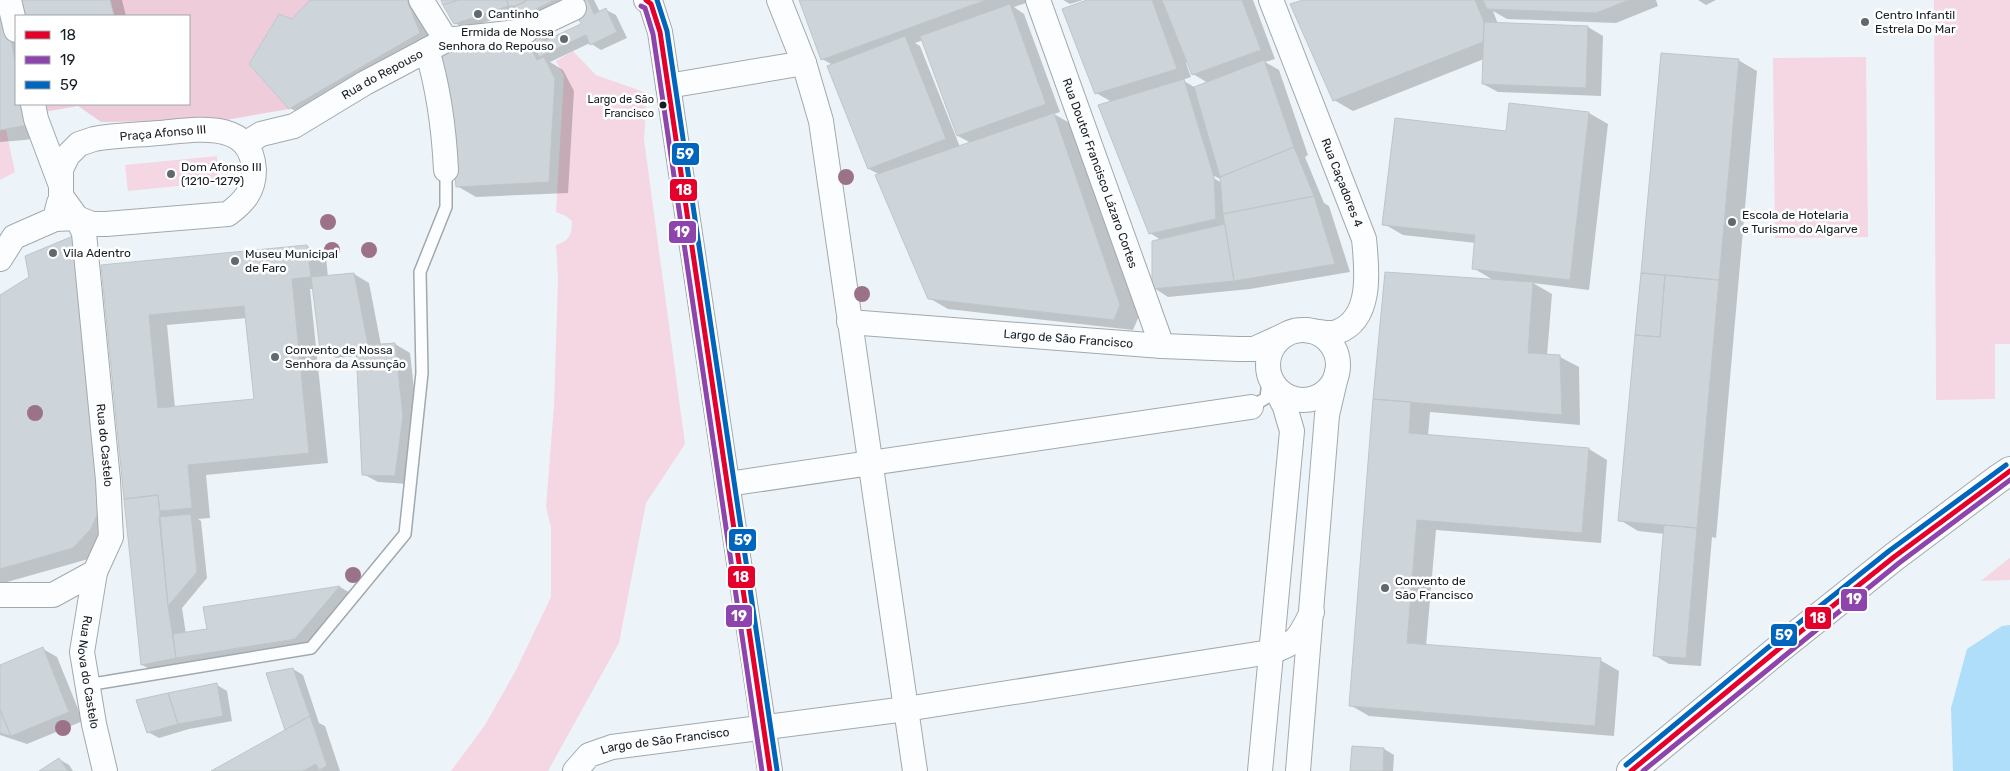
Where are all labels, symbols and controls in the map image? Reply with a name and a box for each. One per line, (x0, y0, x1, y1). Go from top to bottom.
place label: Cantinho (488, 7, 539, 21)
marker: Cantinho (472, 8, 484, 20)
place label: Centro Infantil Estrela Do Mar (1875, 8, 1956, 36)
legend (15, 15, 190, 105)
marker: Centro Infantil Estrela Do Mar (1859, 16, 1871, 28)
place label: Ermida de Nossa Senhora do Repouso (439, 25, 554, 53)
text: 18 (60, 26, 76, 44)
marker: Ermida de Nossa Senhora do Repouso (558, 33, 570, 45)
street label: Rua do Repouso (339, 47, 425, 102)
text: 19 (60, 51, 75, 69)
text: 59 (60, 76, 78, 94)
street label: Rua Doutor Francisco Lázaro Cortes (1060, 76, 1141, 270)
place label: Largo de São Francisco (587, 93, 654, 120)
marker: Largo de São Francisco (658, 100, 668, 110)
street label: Praça Afonso III (119, 122, 207, 144)
street label: Rua Caçadores 4 (1318, 136, 1366, 230)
line badge: 59 (671, 142, 700, 166)
text: 59 (676, 146, 694, 163)
place label: Dom Afonso III (1210-1279) (181, 160, 262, 188)
marker: Dom Afonso III (1210-1279) (165, 168, 177, 180)
line badge: 18 (669, 178, 698, 202)
text: 18 (676, 182, 692, 199)
place label: Escola de Hotelaria e Turismo do Algarve (1742, 208, 1858, 236)
marker: Escola de Hotelaria e Turismo do Algarve (1726, 216, 1738, 228)
line badge: 19 (668, 220, 697, 244)
text: 19 (674, 224, 690, 241)
place label: Vila Adentro (63, 246, 131, 260)
marker: Vila Adentro (47, 247, 59, 259)
place label: Museu Municipal de Faro (245, 247, 338, 275)
marker: Museu Municipal de Faro (229, 255, 241, 267)
street label: Largo de São Francisco (1003, 327, 1134, 351)
place label: Convento de Nossa Senhora da Assunção (285, 343, 406, 371)
marker: Convento de Nossa Senhora da Assunção (269, 351, 281, 363)
street label: Rua do Castelo (94, 403, 115, 487)
line badge: 59 (728, 528, 757, 552)
text: 59 (734, 532, 752, 549)
line badge: 18 (727, 565, 756, 589)
text: 18 (733, 569, 749, 586)
place label: Convento de São Francisco (1395, 574, 1473, 602)
marker: Convento de São Francisco (1379, 582, 1391, 594)
line badge: 19 (1840, 588, 1868, 612)
text: 19 (1846, 591, 1862, 608)
line badge: 19 (725, 604, 753, 628)
line badge: 18 (1804, 606, 1832, 630)
text: 19 (731, 608, 747, 625)
text: 18 (1810, 610, 1826, 627)
street label: Rua Nova do Castelo (75, 614, 102, 730)
line badge: 59 (1770, 623, 1798, 647)
text: 59 (1775, 627, 1793, 644)
street label: Largo de São Francisco (599, 725, 730, 757)

